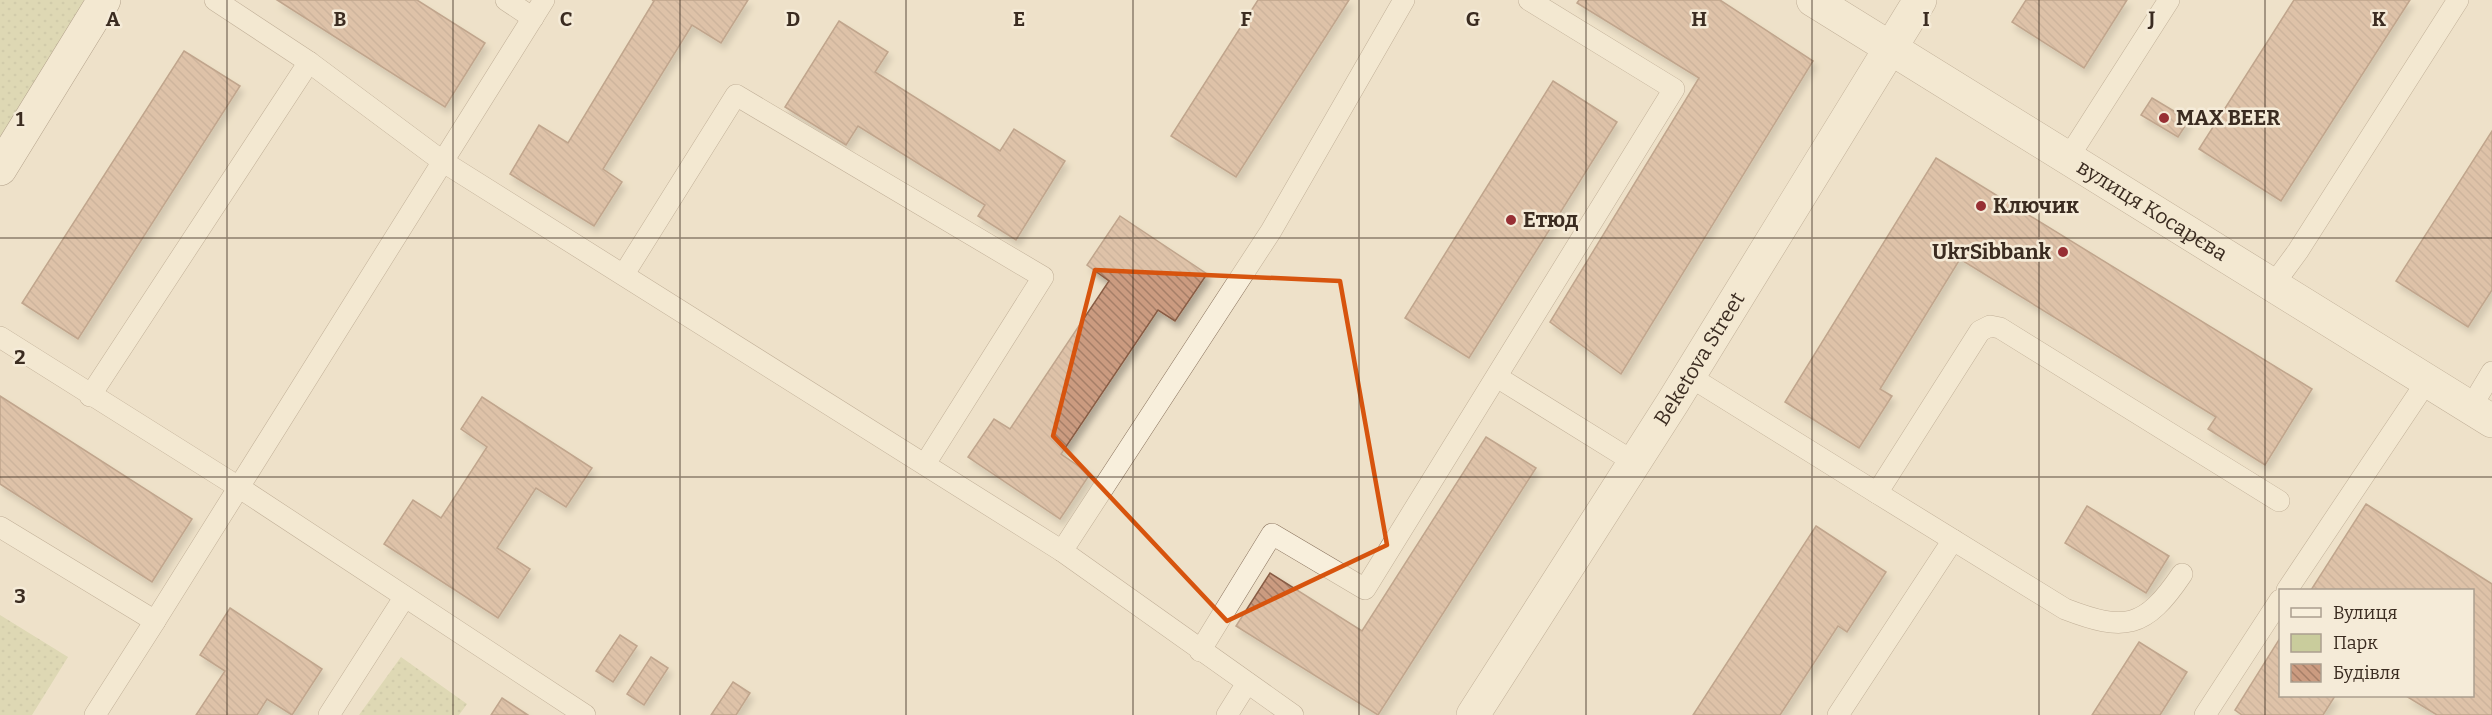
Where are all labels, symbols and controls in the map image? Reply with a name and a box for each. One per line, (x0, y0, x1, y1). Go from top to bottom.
text: A (106, 7, 121, 31)
text: B (334, 7, 347, 31)
text: C (560, 7, 572, 31)
text: D (786, 7, 800, 31)
text: E (1013, 7, 1025, 31)
text: F (1240, 7, 1252, 31)
text: G (1466, 7, 1480, 31)
text: H (1691, 7, 1707, 31)
text: I (1922, 7, 1930, 31)
text: J (2148, 7, 2156, 31)
text: K (2372, 7, 2387, 31)
place label: MAX BEER (2176, 105, 2280, 131)
text: 1 (16, 107, 25, 131)
marker: MAX BEER (2157, 111, 2171, 125)
street label: вулиця Косарєва (2072, 154, 2233, 267)
place label: Ключик (1993, 193, 2079, 219)
marker: Ключик (1974, 199, 1988, 213)
place label: Етюд (1523, 207, 1579, 233)
marker: Етюд (1504, 213, 1518, 227)
place label: UkrSibbank (1932, 239, 2052, 265)
marker: UkrSibbank (2056, 245, 2070, 259)
street label: Beketova Street (1648, 287, 1751, 431)
text: 2 (14, 345, 26, 369)
text: 3 (14, 584, 26, 608)
legend (2279, 589, 2474, 697)
text: Вулиця (2333, 602, 2397, 624)
text: Парк (2333, 632, 2378, 654)
text: Будівля (2333, 662, 2400, 684)

